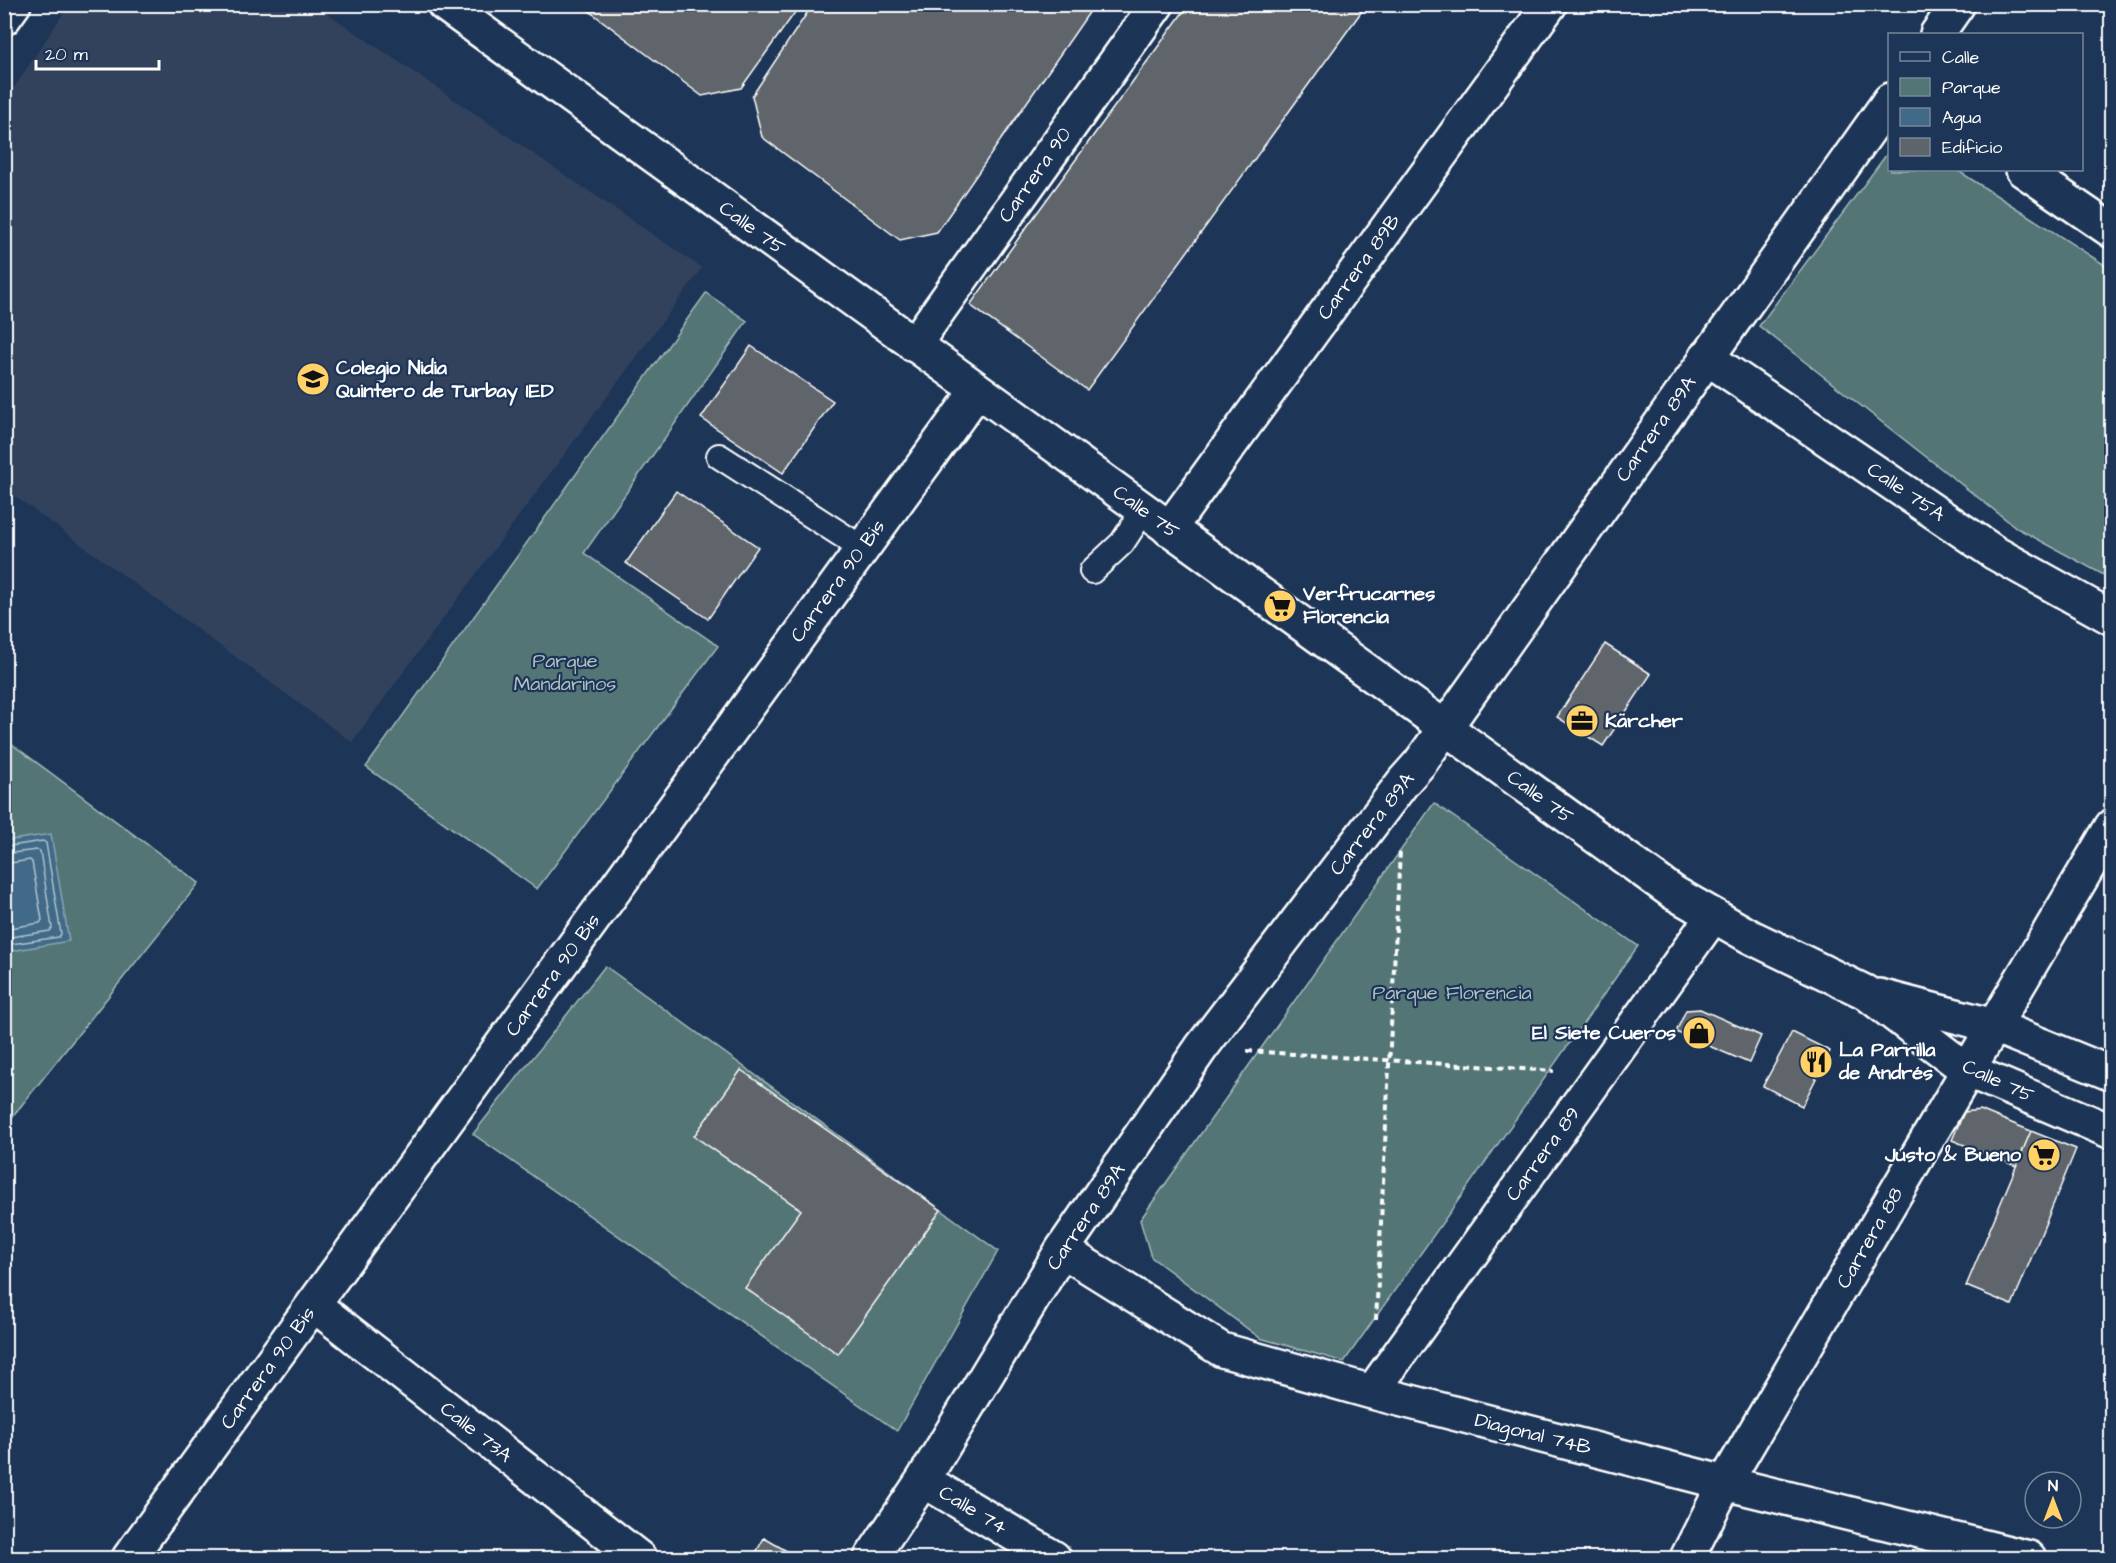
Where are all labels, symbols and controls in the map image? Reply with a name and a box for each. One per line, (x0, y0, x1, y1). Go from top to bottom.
scale bar (36, 33, 159, 71)
legend (1888, 33, 2083, 171)
text: 20 m (45, 42, 88, 67)
text: Calle (1942, 45, 1980, 70)
text: Parque (1942, 75, 2001, 100)
text: Agua (1942, 105, 1981, 131)
street label: Carrera 90 (992, 121, 1078, 228)
text: Edificio (1942, 135, 2002, 160)
street label: Calle 75 (713, 194, 791, 262)
street label: Carrera 89B (1311, 208, 1407, 326)
place label: Colegio Nidia Quintero de Turbay IED (336, 354, 554, 406)
school or university icon: Colegio Nidia Quintero de Turbay IED (295, 361, 331, 397)
street label: Carrera 89A (1609, 370, 1703, 488)
street label: Calle 75A (1861, 456, 1951, 529)
street label: Calle 75 (1107, 478, 1185, 546)
street label: Carrera 90 Bis (784, 514, 892, 648)
place label: Verfrucarnes Florencia (1302, 580, 1435, 631)
supermarket icon: Verfrucarnes Florencia (1262, 588, 1298, 624)
park label: Parque Mandarinos (514, 647, 616, 698)
office icon: Kärcher (1564, 703, 1600, 739)
place label: Kärcher (1605, 707, 1684, 735)
street label: Calle 75 (1501, 763, 1579, 831)
street label: Carrera 89A (1323, 767, 1421, 881)
street label: Carrera 90 Bis (499, 908, 607, 1042)
park label: Parque Florencia (1372, 979, 1532, 1007)
shop icon: El Siete Cueros (1681, 1015, 1717, 1051)
place label: El Siete Cueros (1532, 1019, 1676, 1047)
place label: La Parrilla de Andrés (1838, 1036, 1936, 1087)
restaurant icon: La Parrilla de Andrés (1798, 1044, 1834, 1080)
street label: Calle 75 (1958, 1052, 2038, 1110)
street label: Carrera 89 (1499, 1101, 1587, 1207)
supermarket icon: Justo & Bueno (2026, 1137, 2062, 1173)
place label: Justo & Bueno (1884, 1141, 2022, 1169)
street label: Carrera 89A (1040, 1158, 1132, 1276)
street label: Carrera 88 (1830, 1182, 1910, 1294)
street label: Carrera 90 Bis (214, 1301, 322, 1435)
street label: Calle 73A (434, 1395, 518, 1469)
street label: Diagonal 74B (1472, 1406, 1594, 1463)
north arrow (2023, 1470, 2083, 1530)
text: N (2048, 1475, 2058, 1497)
street label: Calle 74 (933, 1479, 1013, 1542)

